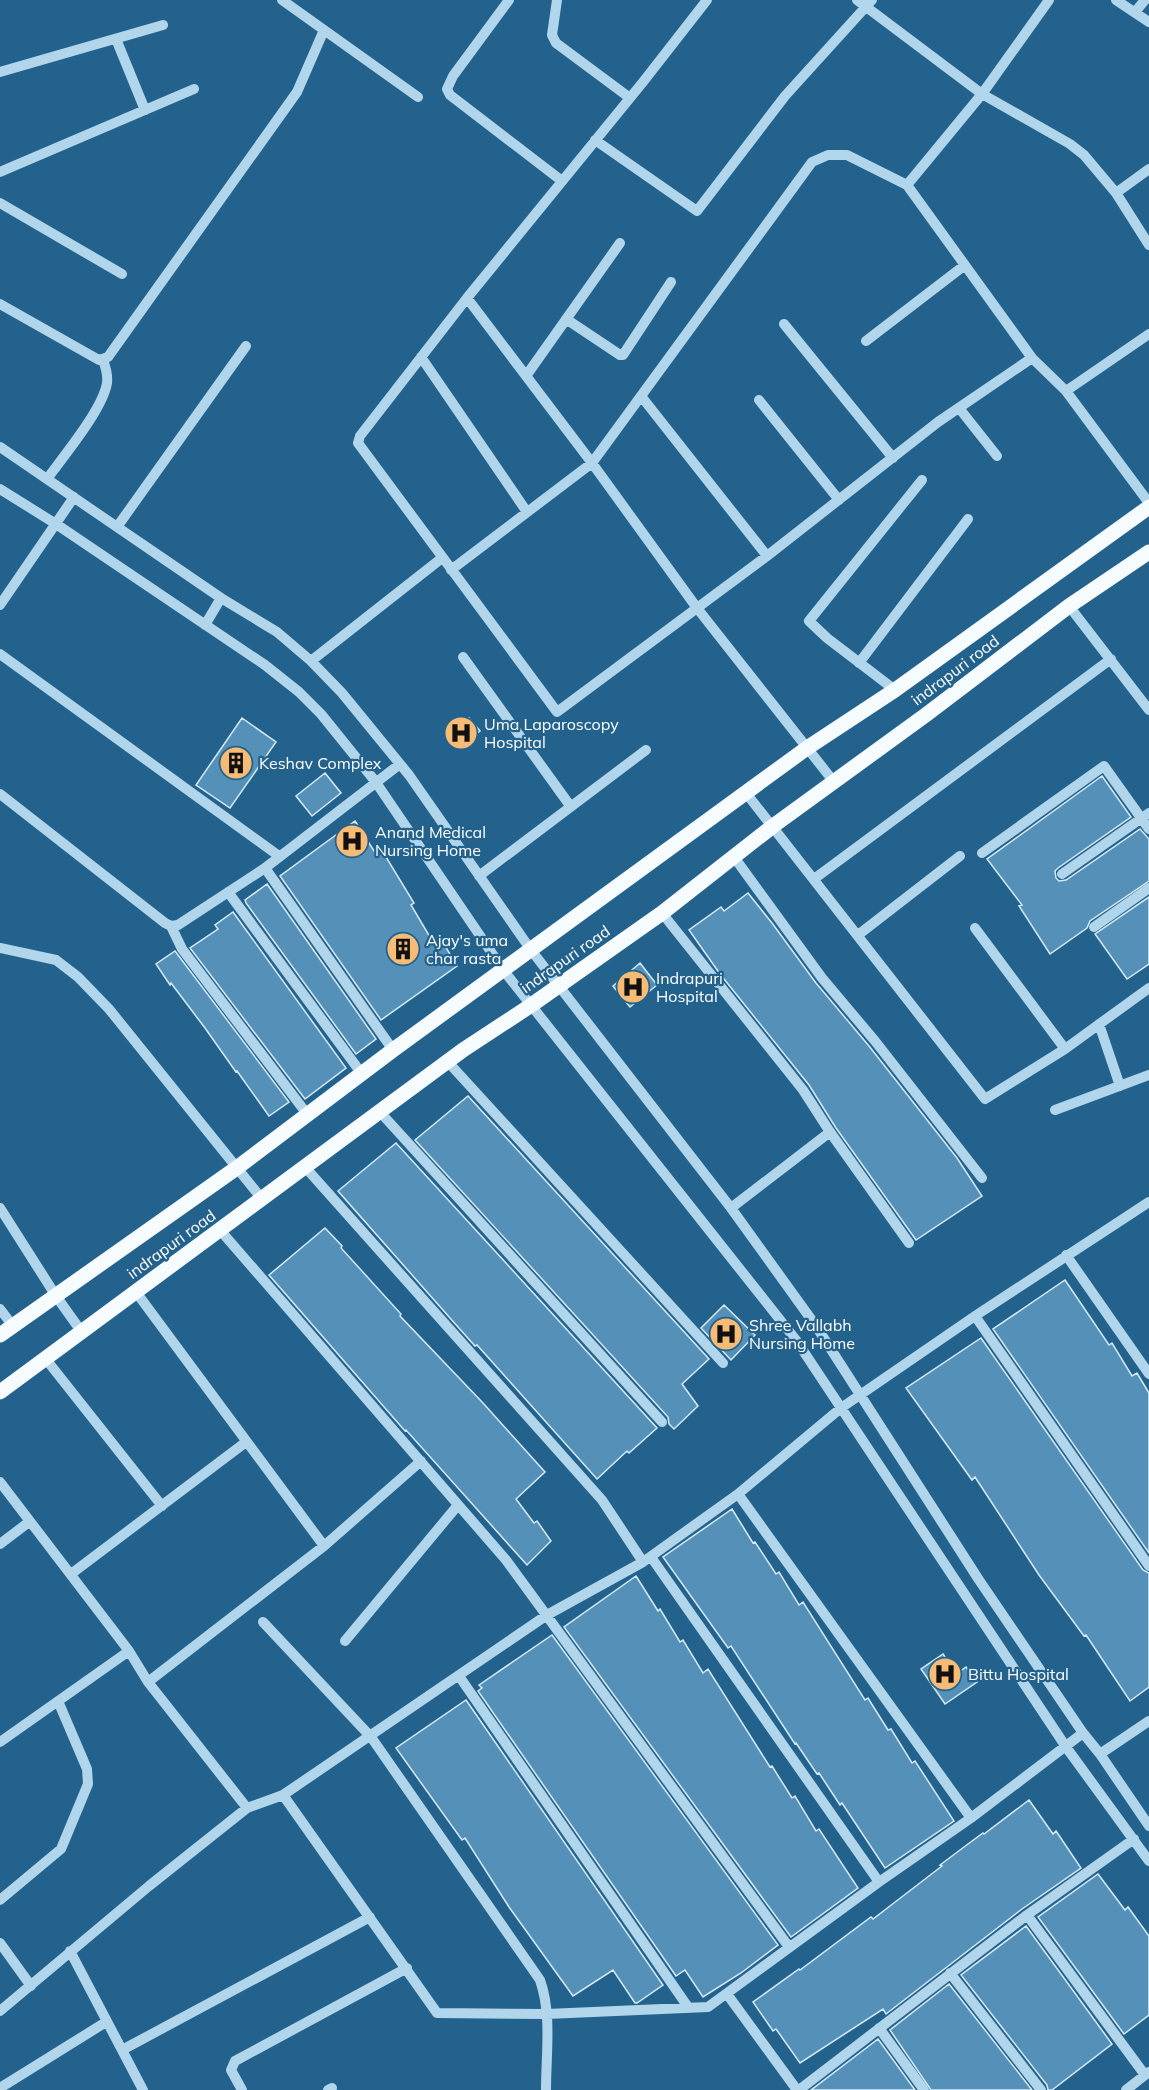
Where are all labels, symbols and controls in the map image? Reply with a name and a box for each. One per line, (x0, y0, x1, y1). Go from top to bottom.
street label: indrapuri road (907, 630, 1003, 710)
place label: Uma Laparoscopy Hospital (484, 714, 619, 752)
hospital icon: Uma Laparoscopy Hospital (443, 715, 479, 751)
building icon: Keshav Complex (218, 745, 254, 781)
place label: Keshav Complex (259, 753, 382, 773)
place label: Anand Medical Nursing Home (375, 822, 486, 860)
hospital icon: Anand Medical Nursing Home (334, 823, 370, 859)
street label: indrapuri road (516, 921, 614, 997)
place label: Ajay's uma char rasta (426, 930, 508, 968)
building icon: Ajay's uma char rasta (385, 931, 421, 967)
place label: Indrapuri Hospital (656, 968, 723, 1006)
hospital icon: Indrapuri Hospital (615, 969, 651, 1005)
street label: indrapuri road (123, 1205, 219, 1283)
place label: Shree Vallabh Nursing Home (749, 1315, 855, 1353)
hospital icon: Shree Vallabh Nursing Home (708, 1316, 744, 1352)
hospital icon: Bittu Hospital (927, 1656, 963, 1692)
place label: Bittu Hospital (968, 1664, 1069, 1684)

